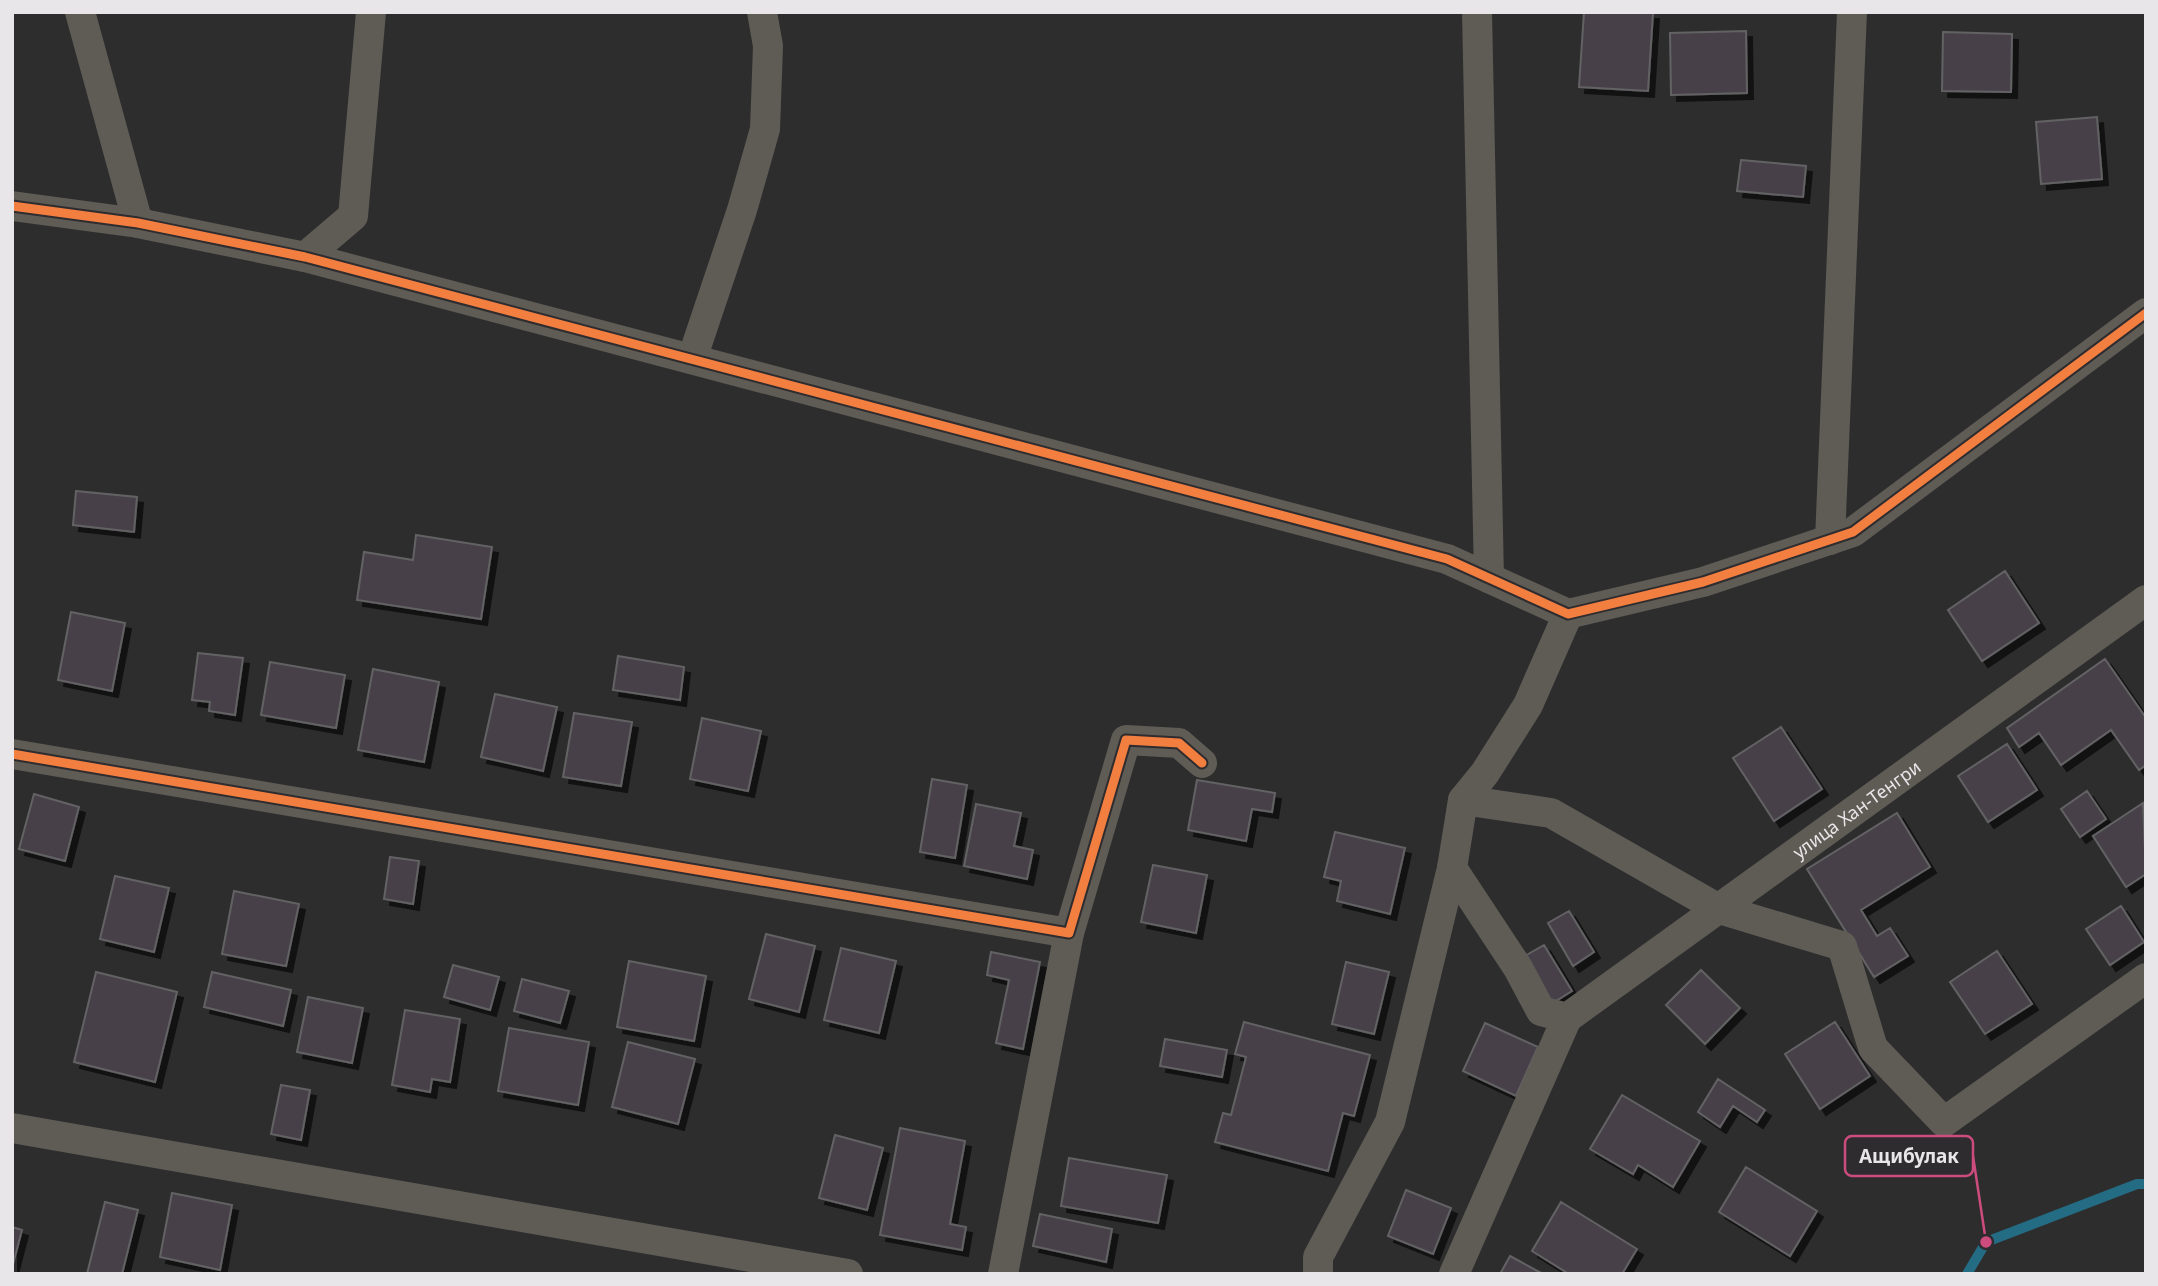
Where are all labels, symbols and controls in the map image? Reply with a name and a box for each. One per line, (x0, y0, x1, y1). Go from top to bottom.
street label: улица Хан-Тенгри (1788, 755, 1925, 863)
callout: Ащибулак (1845, 1136, 1973, 1176)
text: Ащибулак (1859, 1143, 1959, 1169)

